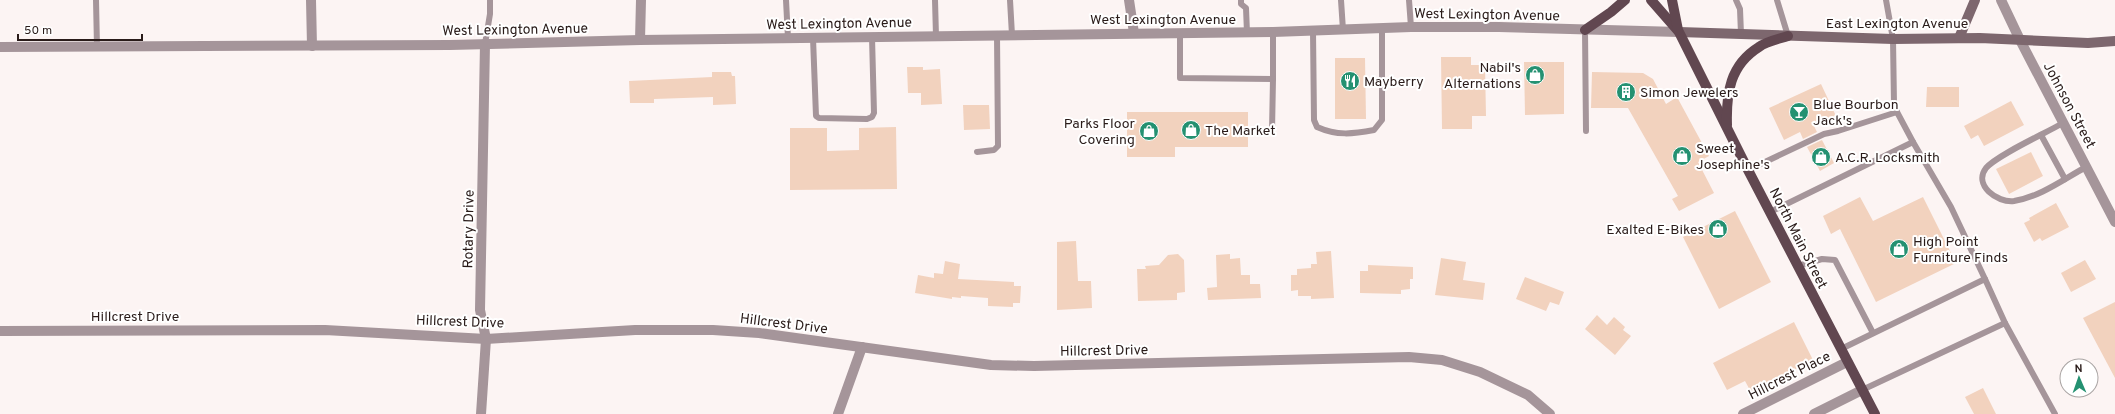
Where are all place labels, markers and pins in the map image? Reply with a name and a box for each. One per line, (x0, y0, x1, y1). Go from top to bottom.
place label: Nabil's Alternations (1444, 60, 1521, 93)
shop icon: Nabil's Alternations (1524, 64, 1546, 86)
restaurant icon: Mayberry (1339, 70, 1361, 92)
place label: Mayberry (1364, 74, 1424, 91)
building icon: Simon Jewelers (1615, 81, 1637, 103)
place label: Simon Jewelers (1640, 85, 1739, 102)
place label: Blue Bourbon Jack's (1813, 97, 1899, 130)
bar icon: Blue Bourbon Jack's (1788, 101, 1810, 123)
place label: Parks Floor Covering (1064, 116, 1136, 149)
shop icon: The Market (1180, 119, 1202, 141)
shop icon: Parks Floor Covering (1138, 120, 1160, 142)
place label: The Market (1205, 123, 1276, 140)
place label: Sweet Josephine's (1696, 141, 1770, 174)
shop icon: Sweet Josephine's (1671, 145, 1693, 167)
shop icon: A.C.R. Locksmith (1810, 146, 1832, 168)
place label: A.C.R. Locksmith (1835, 150, 1940, 167)
shop icon: Exalted E-Bikes (1707, 218, 1729, 240)
place label: Exalted E-Bikes (1606, 222, 1704, 239)
place label: High Point Furniture Finds (1913, 234, 2008, 267)
shop icon: High Point Furniture Finds (1888, 238, 1910, 260)

